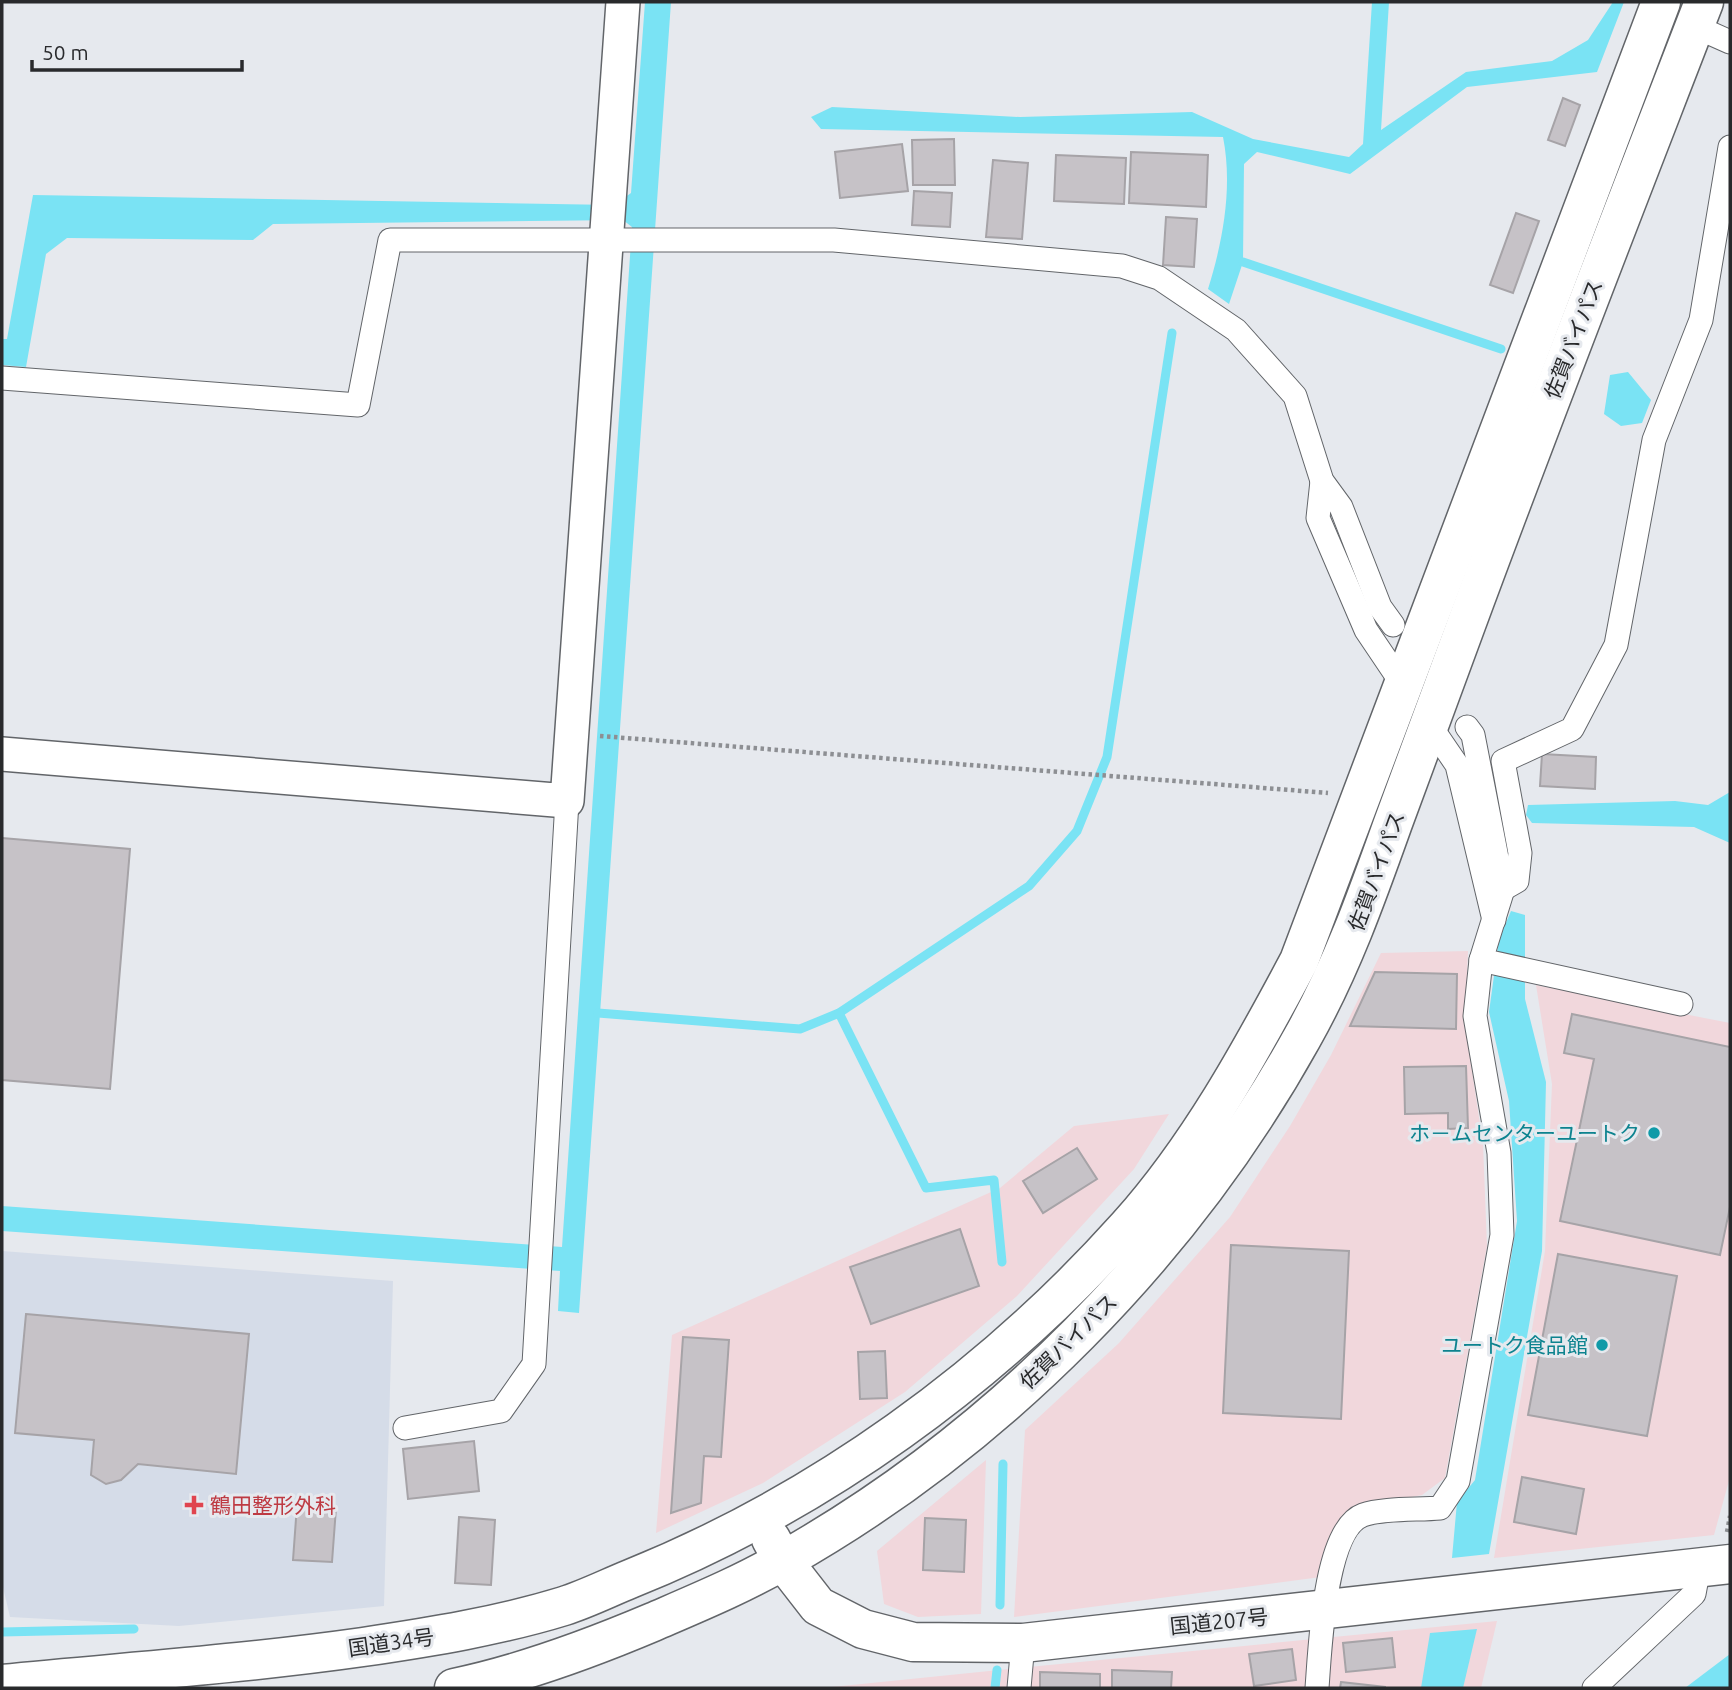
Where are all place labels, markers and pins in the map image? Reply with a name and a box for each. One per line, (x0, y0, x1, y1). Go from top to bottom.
place label: ホ－ムセンターユートク (1409, 1121, 1640, 1145)
marker: ホ－ムセンターユートク (1646, 1125, 1662, 1141)
place label: ユートク食品館 (1441, 1333, 1588, 1357)
marker: ユートク食品館 (1594, 1337, 1610, 1353)
place label: 鶴田整形外科 (210, 1493, 336, 1517)
marker: 鶴田整形外科 (184, 1495, 204, 1515)

